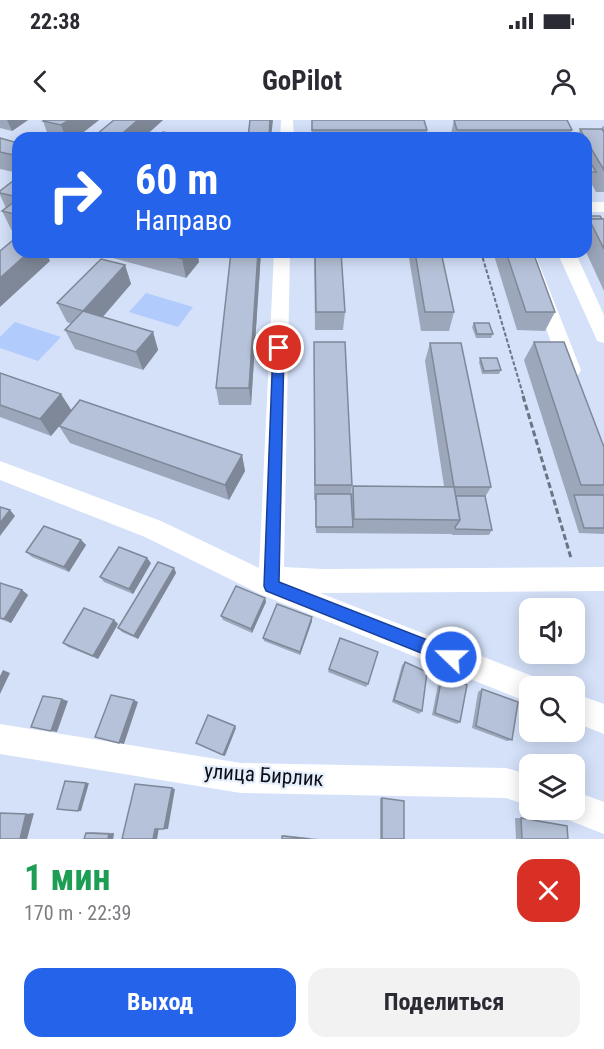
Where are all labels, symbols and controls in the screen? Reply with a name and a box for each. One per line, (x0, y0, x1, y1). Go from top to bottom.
text: 22:38 (30, 9, 81, 34)
icon: back (24, 65, 57, 98)
text: GoPilot (262, 65, 342, 97)
icon: person (547, 65, 580, 98)
text: 60 m (135, 155, 218, 204)
icon: right (36, 156, 114, 234)
text: Направо (135, 205, 232, 237)
pin (253, 322, 304, 373)
icon: arrive (262, 331, 295, 364)
map controls (519, 598, 585, 820)
button: sound (519, 598, 585, 664)
position arrow (419, 625, 483, 689)
button: search (519, 676, 585, 742)
button: layers (519, 754, 585, 820)
street label: улица Бирлик (204, 759, 324, 791)
text: 1 мин (24, 857, 110, 899)
button: close (517, 859, 580, 922)
text: 170 m · 22:39 (24, 901, 131, 925)
button: Выход (24, 968, 296, 1037)
button: Поделиться (308, 968, 580, 1037)

